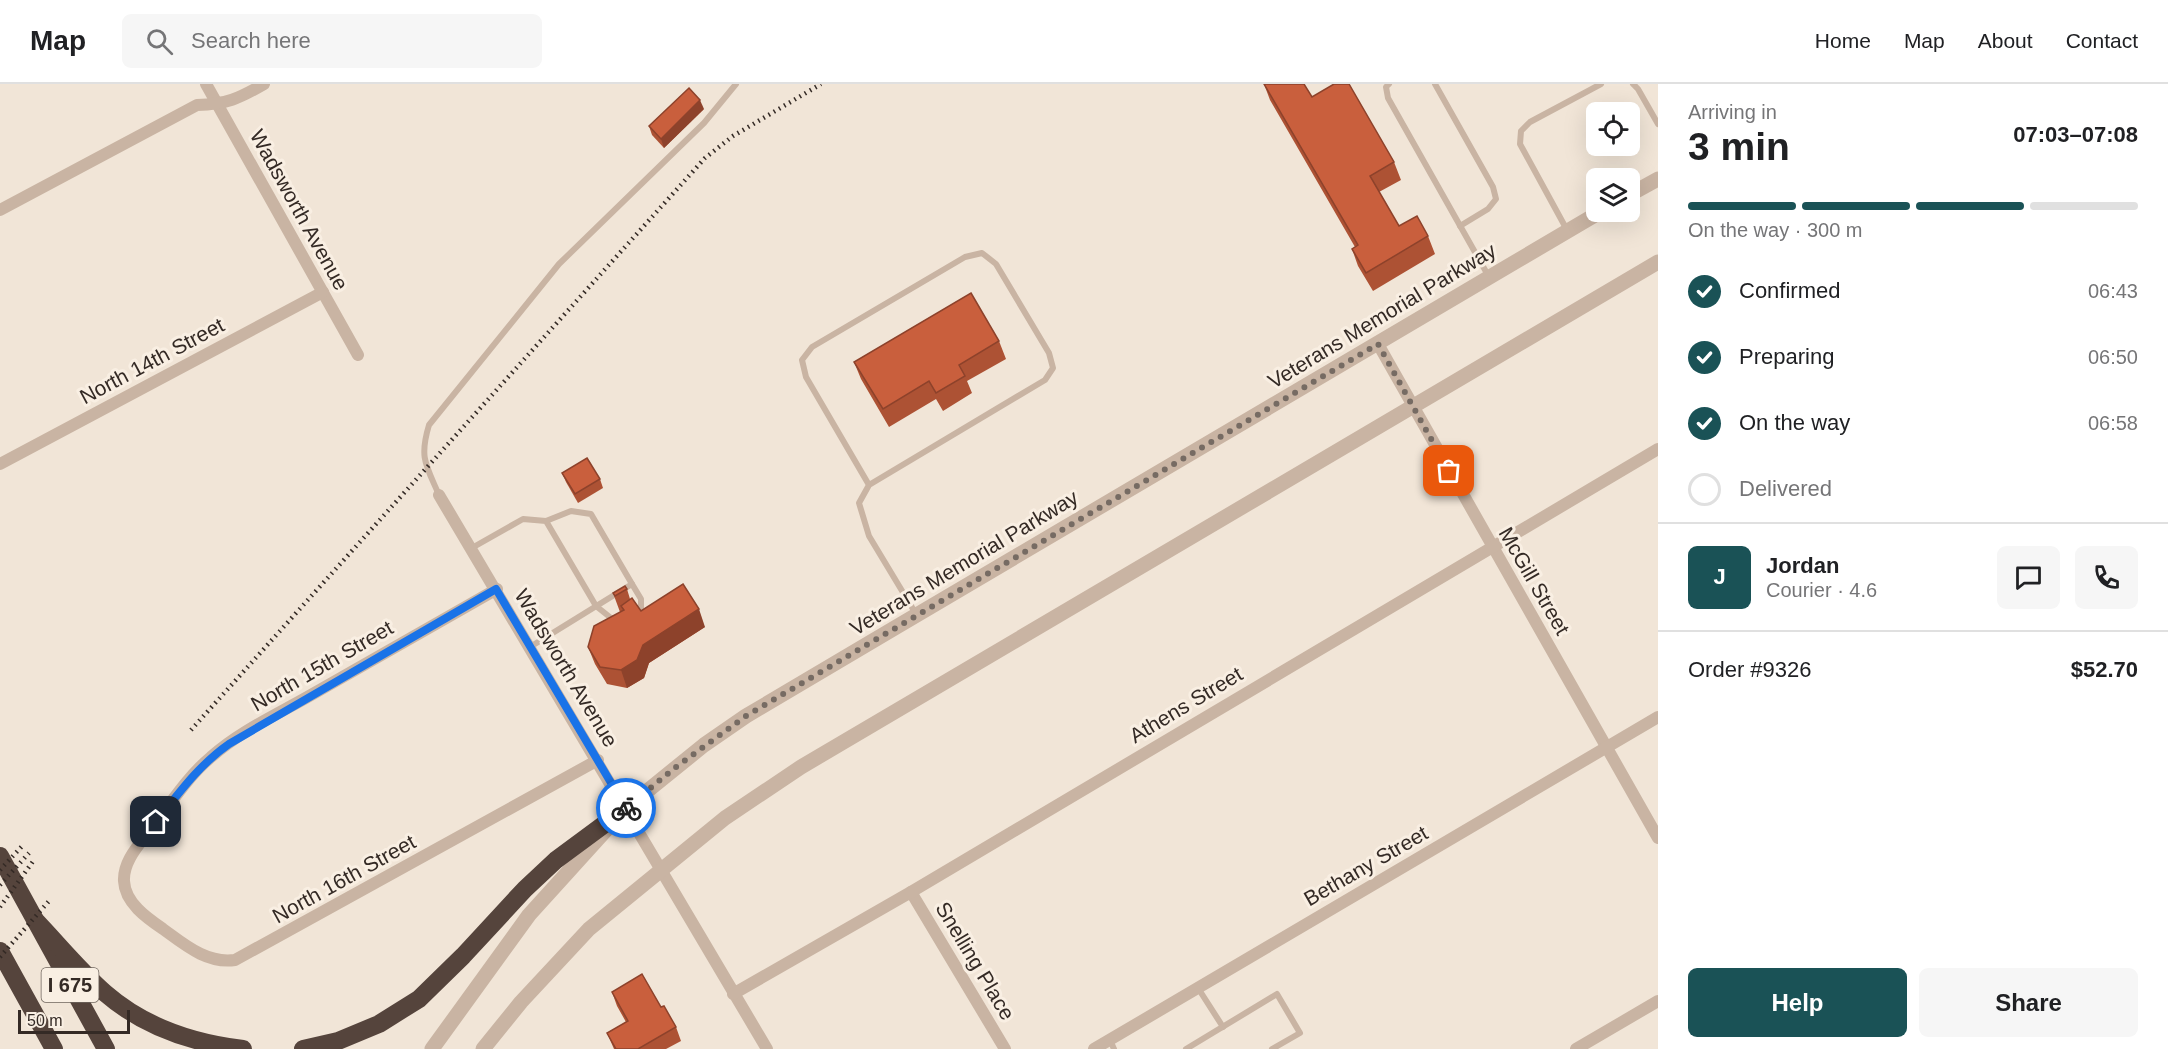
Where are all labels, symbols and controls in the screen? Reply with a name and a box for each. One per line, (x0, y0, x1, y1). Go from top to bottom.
search box (122, 14, 542, 68)
text: Map (30, 25, 86, 56)
icon: search (143, 25, 176, 58)
text: Search here (191, 28, 311, 53)
text: Home (1815, 29, 1871, 52)
text: Map (1904, 29, 1945, 52)
text: About (1978, 29, 2033, 52)
text: Contact (2066, 29, 2138, 52)
text: Arriving in (1688, 101, 1777, 123)
map controls (1586, 102, 1640, 222)
button: locate (1586, 102, 1640, 156)
text: 07:03–07:08 (2013, 122, 2138, 147)
text: 3 min (1688, 125, 1790, 168)
street label: Wadsworth Avenue (246, 126, 353, 294)
button: layers (1586, 168, 1640, 222)
text: On the way · 300 m (1688, 219, 1863, 241)
street label: Veterans Memorial Parkway (1264, 238, 1500, 393)
icon: check (1688, 275, 1721, 308)
text: Confirmed (1739, 278, 1840, 303)
text: 06:43 (2088, 280, 2138, 302)
street label: North 14th Street (76, 313, 228, 408)
icon: check (1688, 341, 1721, 374)
text: Preparing (1739, 344, 1834, 369)
text: 06:50 (2088, 346, 2138, 368)
icon: check (1688, 407, 1721, 440)
text: On the way (1739, 410, 1850, 435)
text: 06:58 (2088, 412, 2138, 434)
pin (1423, 445, 1474, 496)
icon: bag (1432, 454, 1465, 487)
text: Delivered (1739, 476, 1832, 501)
street label: Veterans Memorial Parkway (846, 485, 1082, 640)
street label: McGill Street (1494, 523, 1575, 639)
button: chat (1997, 546, 2060, 609)
button: phone (2075, 546, 2138, 609)
text: Jordan (1766, 553, 1839, 578)
text: J (1713, 564, 1726, 589)
text: Courier · 4.6 (1766, 579, 1877, 601)
street label: Wadsworth Avenue (510, 585, 623, 751)
street label: North 15th Street (247, 616, 397, 716)
text: Order #9326 (1688, 657, 1812, 682)
text: $52.70 (2071, 657, 2138, 682)
street label: Athens Street (1125, 662, 1246, 747)
courier (596, 778, 656, 838)
icon: bike (610, 792, 643, 825)
pin (130, 796, 181, 847)
icon: home (139, 805, 172, 838)
street label: Bethany Street (1300, 821, 1432, 910)
street label: North 16th Street (268, 830, 419, 927)
street label: Snelling Place (931, 898, 1020, 1024)
road number: I 675 (42, 968, 98, 1002)
button: Help (1688, 968, 1907, 1037)
button: Share (1919, 968, 2138, 1037)
scale bar (18, 1007, 130, 1034)
text: 50 m (27, 1012, 63, 1029)

